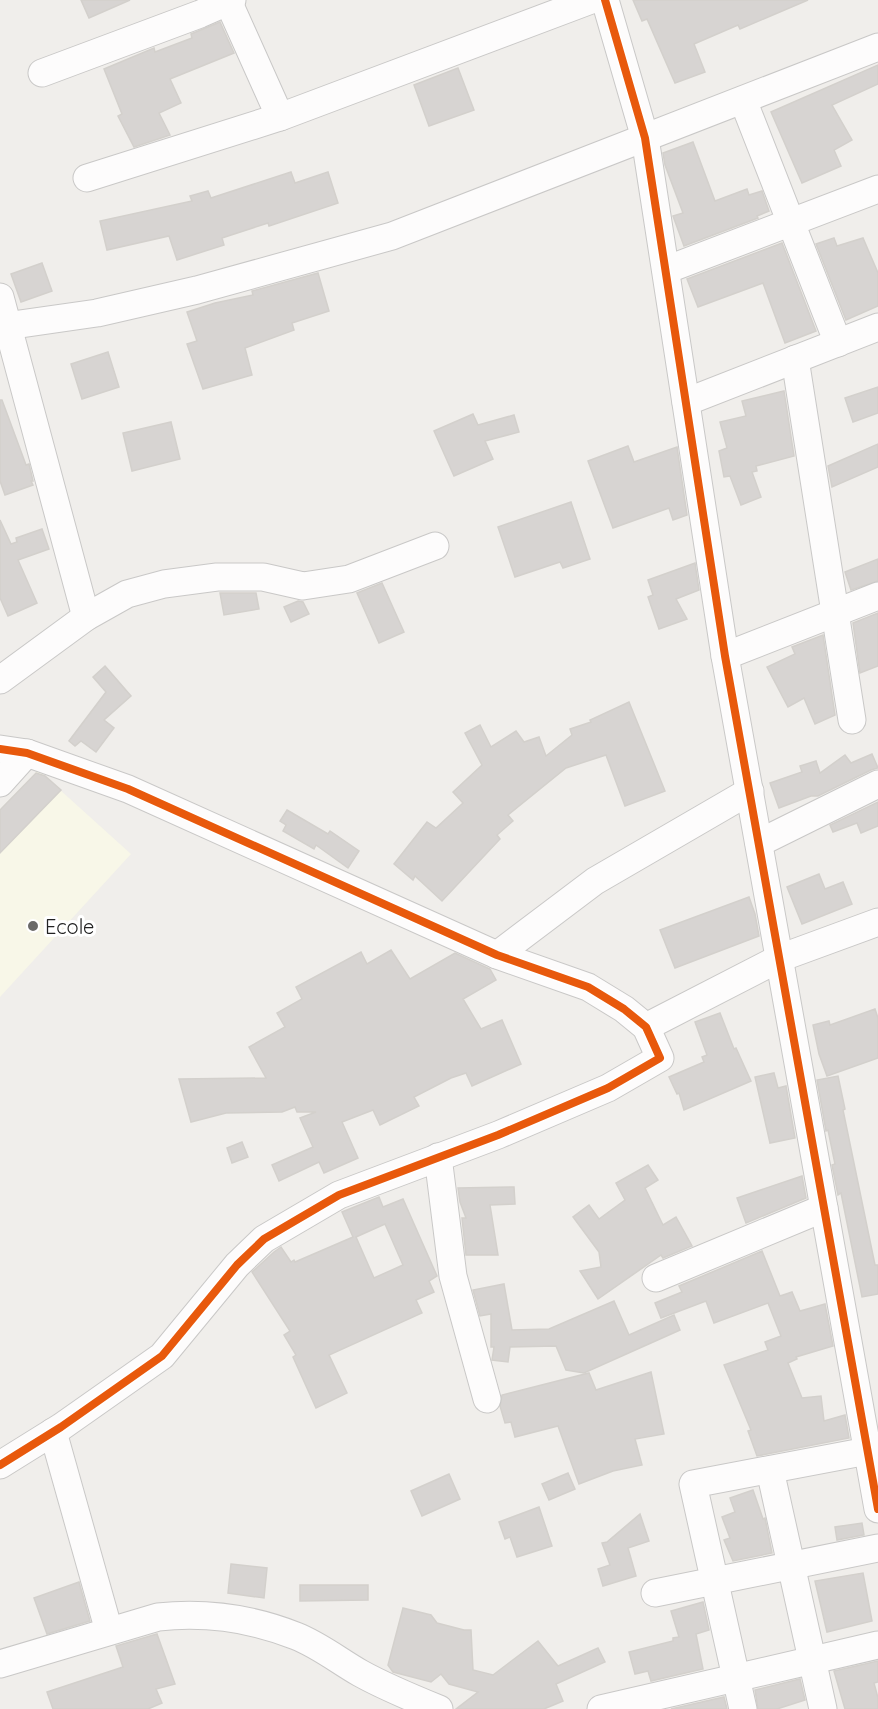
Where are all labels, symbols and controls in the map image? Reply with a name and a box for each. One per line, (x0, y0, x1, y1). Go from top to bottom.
place label: Ecole (45, 914, 94, 939)
marker: Ecole (26, 919, 40, 933)

